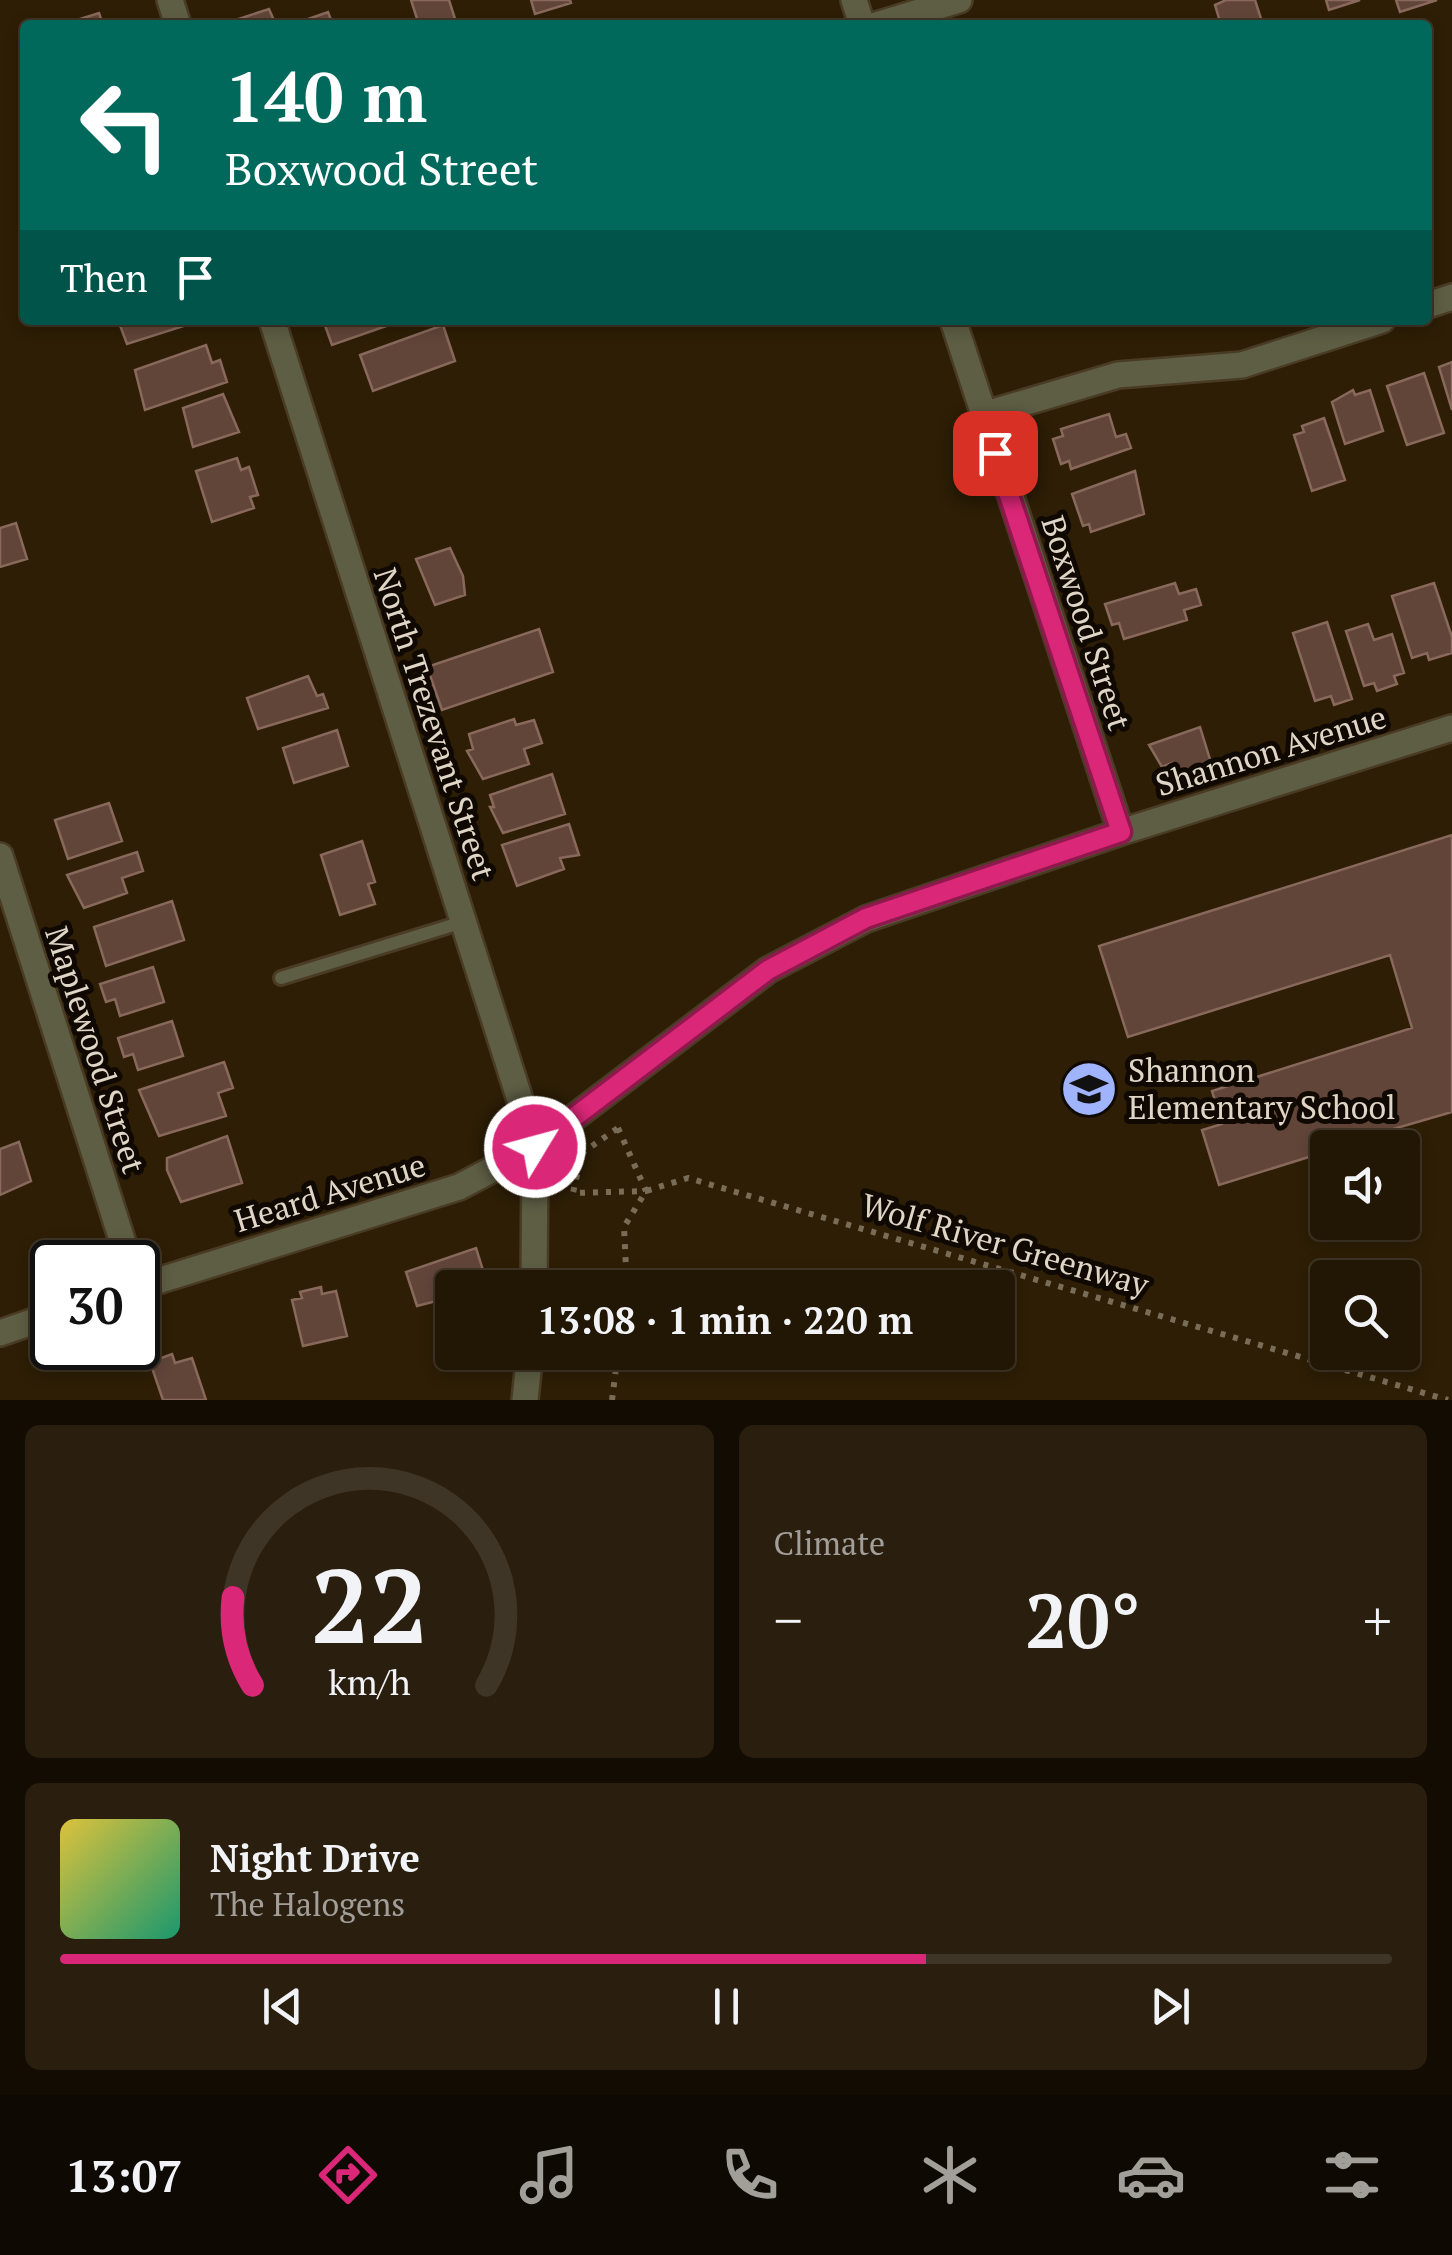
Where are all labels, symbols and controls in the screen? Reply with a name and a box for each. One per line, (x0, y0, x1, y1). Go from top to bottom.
text: 140 m (225, 49, 427, 142)
icon: left (60, 60, 190, 190)
text: Boxwood Street (225, 138, 538, 198)
icon: arrive (168, 250, 223, 305)
text: Then (60, 253, 148, 303)
pin (953, 411, 1038, 496)
icon: arrive (968, 426, 1023, 481)
street label: Boxwood Street (1033, 510, 1141, 735)
street label: North Trezevant Street (365, 562, 505, 885)
street label: Shannon Avenue (1150, 695, 1391, 805)
street label: Maplewood Street (36, 921, 156, 1178)
place label: Shannon Elementary School (1128, 1049, 1396, 1128)
school or university icon: Shannon Elementary School (1059, 1059, 1119, 1119)
position arrow (483, 1095, 587, 1199)
map controls (1310, 1130, 1420, 1370)
button: sound (1310, 1130, 1420, 1240)
street label: Heard Avenue (229, 1143, 430, 1241)
street label: Wolf River Greenway (857, 1183, 1155, 1305)
speed limit sign: 30 (30, 1240, 160, 1370)
button: search (1310, 1260, 1420, 1370)
text: 13:08 · 1 min · 220 m (537, 1295, 913, 1345)
text: Climate (774, 1522, 885, 1564)
text: 22 (310, 1535, 428, 1673)
text: 20° (1025, 1570, 1141, 1669)
text: − (774, 1583, 803, 1656)
text: + (1363, 1583, 1392, 1656)
text: km/h (328, 1658, 411, 1705)
text: Night Drive (210, 1833, 420, 1883)
text: The Halogens (210, 1883, 405, 1925)
icon: previous (255, 1979, 310, 2034)
icon: pause (699, 1979, 754, 2034)
icon: next (1143, 1979, 1198, 2034)
icon: directions (313, 2140, 383, 2210)
icon: music (514, 2140, 584, 2210)
icon: phone (715, 2140, 785, 2210)
icon: climate (915, 2140, 985, 2210)
icon: car (1116, 2140, 1186, 2210)
icon: filters (1317, 2140, 1387, 2210)
text: 13:07 (65, 2145, 182, 2205)

